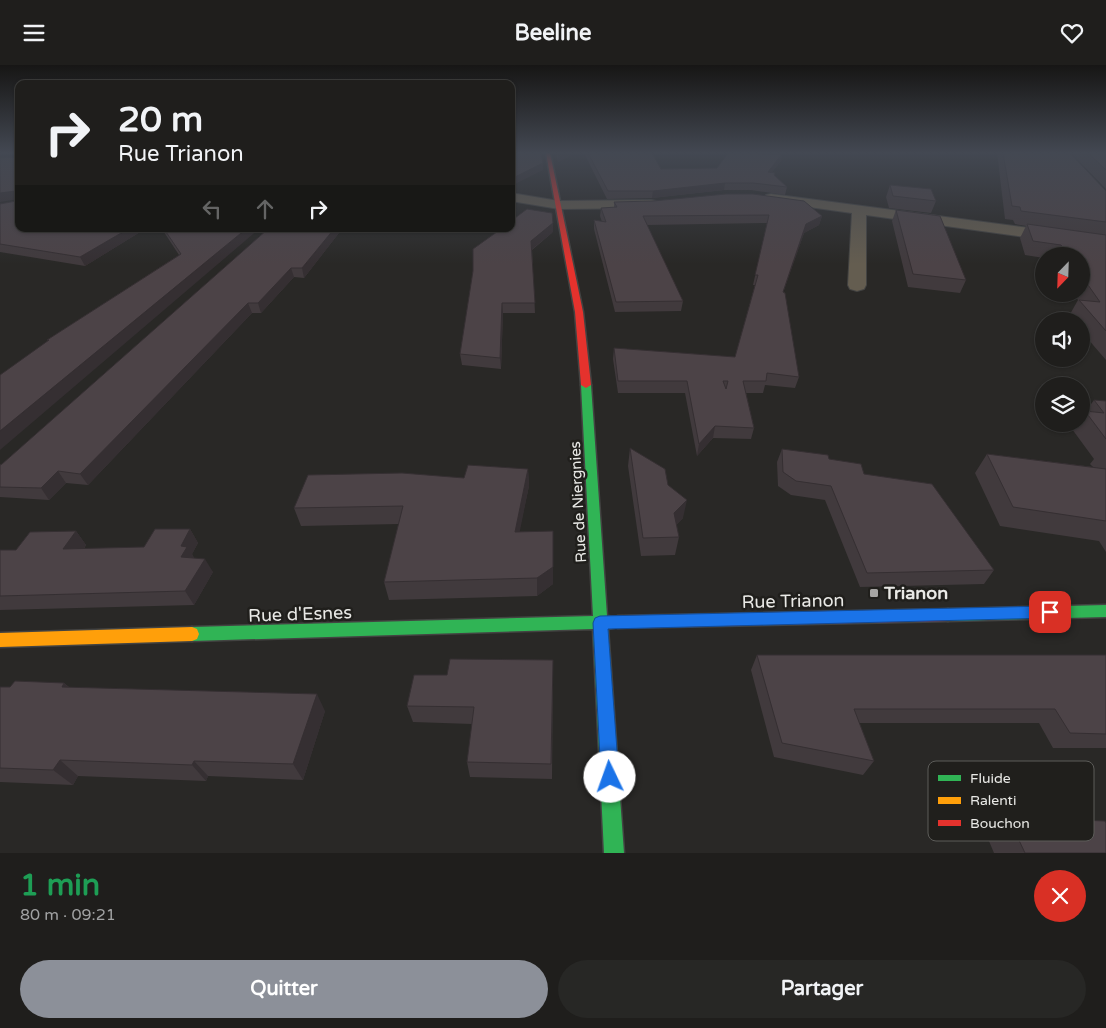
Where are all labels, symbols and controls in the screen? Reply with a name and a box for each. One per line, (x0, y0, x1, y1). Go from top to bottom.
icon: menu (20, 19, 48, 47)
icon: heart (1058, 19, 1086, 47)
text: Beeline (515, 20, 591, 46)
text: 20 m (118, 99, 203, 141)
icon: right (35, 100, 100, 165)
text: Rue Trianon (118, 141, 244, 167)
icon: left (198, 195, 226, 223)
icon: ahead (251, 195, 279, 223)
icon: right (304, 195, 332, 223)
north arrow (1035, 247, 1090, 303)
map controls (1035, 247, 1090, 432)
button: sound (1035, 312, 1090, 367)
button: layers (1035, 377, 1090, 432)
street label: Rue de Niergnies (566, 441, 590, 563)
place label: Trianon (883, 582, 948, 604)
marker: Trianon (868, 587, 880, 599)
street label: Rue Trianon (741, 589, 845, 613)
pin (1029, 591, 1071, 633)
icon: arrive (1036, 598, 1064, 626)
street label: Rue d'Esnes (248, 601, 352, 627)
position arrow (583, 750, 635, 802)
legend (928, 761, 1094, 841)
text: Fluide (970, 770, 1011, 787)
text: Ralenti (970, 792, 1016, 809)
text: Bouchon (970, 815, 1030, 832)
text: 1 min (20, 867, 100, 904)
button: close (1034, 870, 1086, 922)
text: 80 m · 09:21 (20, 905, 116, 925)
button: Quitter (20, 960, 548, 1018)
button: Partager (558, 960, 1086, 1018)

